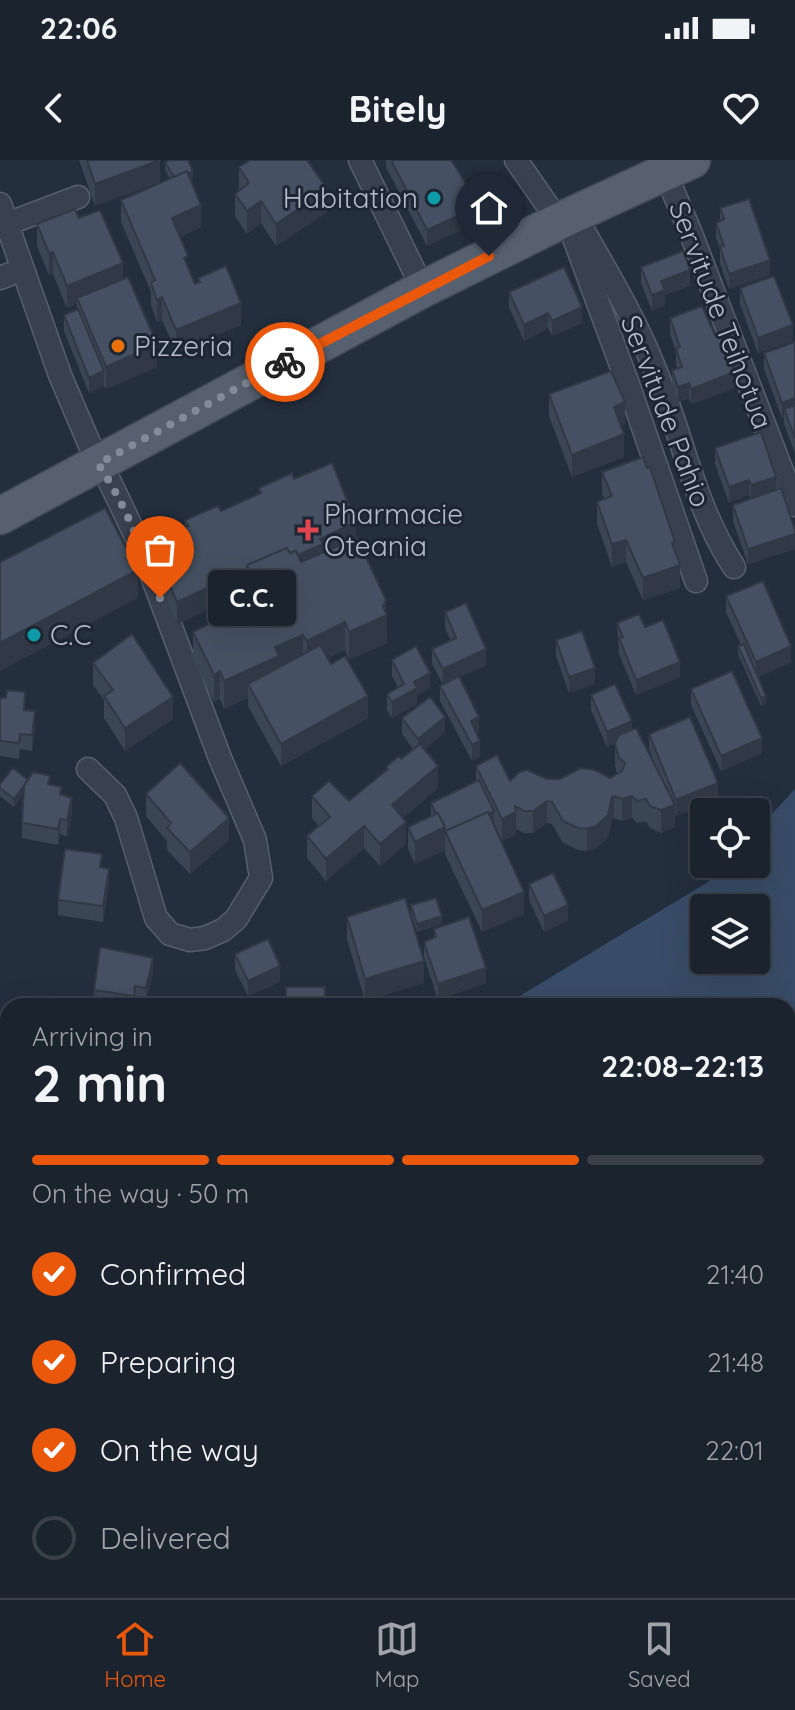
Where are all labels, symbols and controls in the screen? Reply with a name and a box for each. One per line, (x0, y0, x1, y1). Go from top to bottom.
text: 22:06 (40, 9, 117, 47)
icon: back (32, 86, 76, 130)
text: Bitely (348, 86, 447, 131)
icon: heart (719, 86, 763, 130)
pin (455, 174, 523, 256)
place label: Habitation (283, 180, 418, 215)
icon: home (467, 186, 511, 230)
marker: Habitation (425, 189, 443, 207)
street label: Servitude Teihotua (662, 196, 781, 434)
street label: Servitude Pahio (614, 310, 719, 512)
courier (245, 322, 325, 402)
place label: Pizzeria (134, 328, 233, 363)
marker: Pizzeria (109, 337, 127, 355)
icon: bike (263, 340, 307, 384)
place label: Pharmacie Oteania (324, 496, 463, 563)
pin (126, 516, 194, 598)
marker: Pharmacie Oteania (299, 521, 317, 539)
icon: bag (138, 528, 182, 572)
callout: C.C. (208, 570, 296, 626)
text: C.C. (229, 581, 275, 614)
place label: C.C (50, 617, 92, 652)
marker: C.C (25, 626, 43, 644)
map controls (690, 798, 770, 974)
button: locate (690, 798, 770, 878)
button: layers (690, 894, 770, 974)
text: Arriving in (32, 1020, 153, 1053)
text: 22:08–22:13 (601, 1047, 764, 1085)
text: 2 min (32, 1050, 167, 1115)
text: On the way · 50 m (32, 1177, 249, 1210)
icon: check (32, 1252, 76, 1296)
text: Confirmed (100, 1255, 246, 1293)
text: 21:40 (706, 1258, 764, 1291)
icon: check (32, 1340, 76, 1384)
text: Preparing (100, 1343, 236, 1381)
text: 21:48 (707, 1346, 764, 1379)
icon: check (32, 1428, 76, 1472)
text: On the way (100, 1431, 259, 1469)
text: 22:01 (705, 1434, 764, 1467)
text: Delivered (100, 1519, 231, 1557)
tab: Home (104, 1617, 166, 1693)
tab: Map (375, 1617, 419, 1693)
tab: Saved (628, 1617, 691, 1693)

